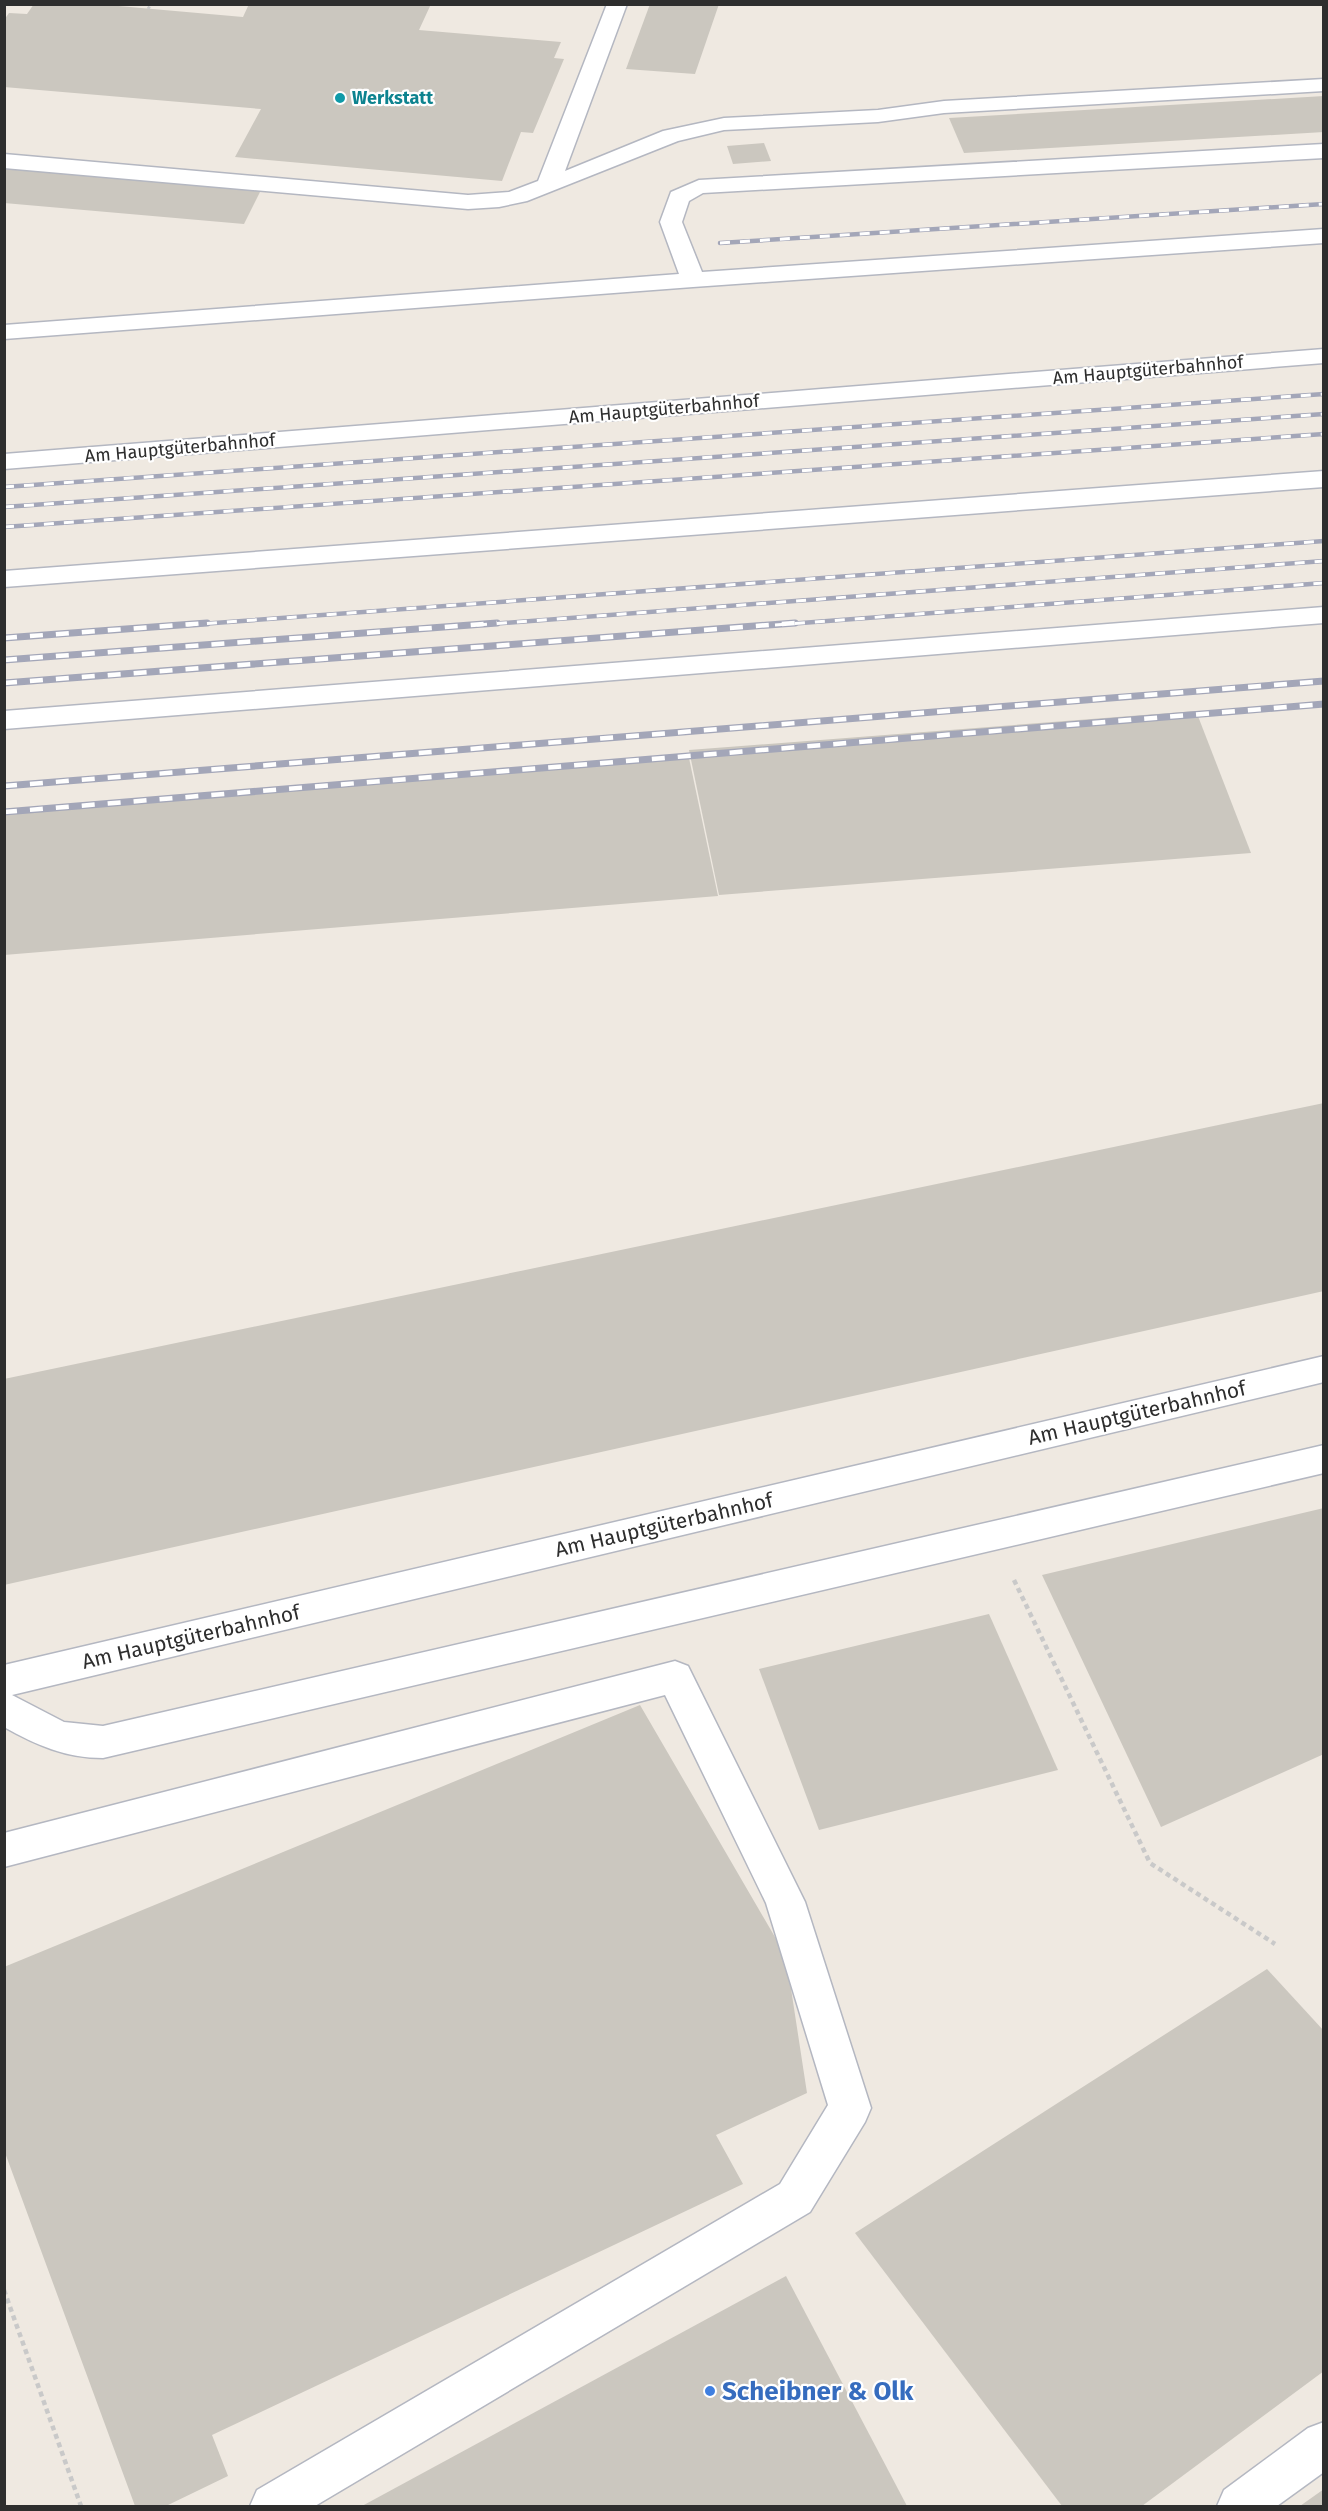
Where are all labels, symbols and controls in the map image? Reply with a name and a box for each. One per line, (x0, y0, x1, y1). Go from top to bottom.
place label: Werkstatt (352, 87, 434, 109)
marker: Werkstatt (333, 91, 347, 105)
street label: Am Hauptgüterbahnhof (1052, 351, 1246, 389)
street label: Am Hauptgüterbahnhof (568, 390, 762, 428)
street label: Am Hauptgüterbahnhof (84, 429, 278, 467)
street label: Am Hauptgüterbahnhof (1025, 1375, 1250, 1451)
street label: Am Hauptgüterbahnhof (552, 1487, 777, 1563)
street label: Am Hauptgüterbahnhof (79, 1599, 304, 1675)
place label: Scheibner & Olk (722, 2376, 914, 2407)
marker: Scheibner & Olk (703, 2384, 717, 2398)

